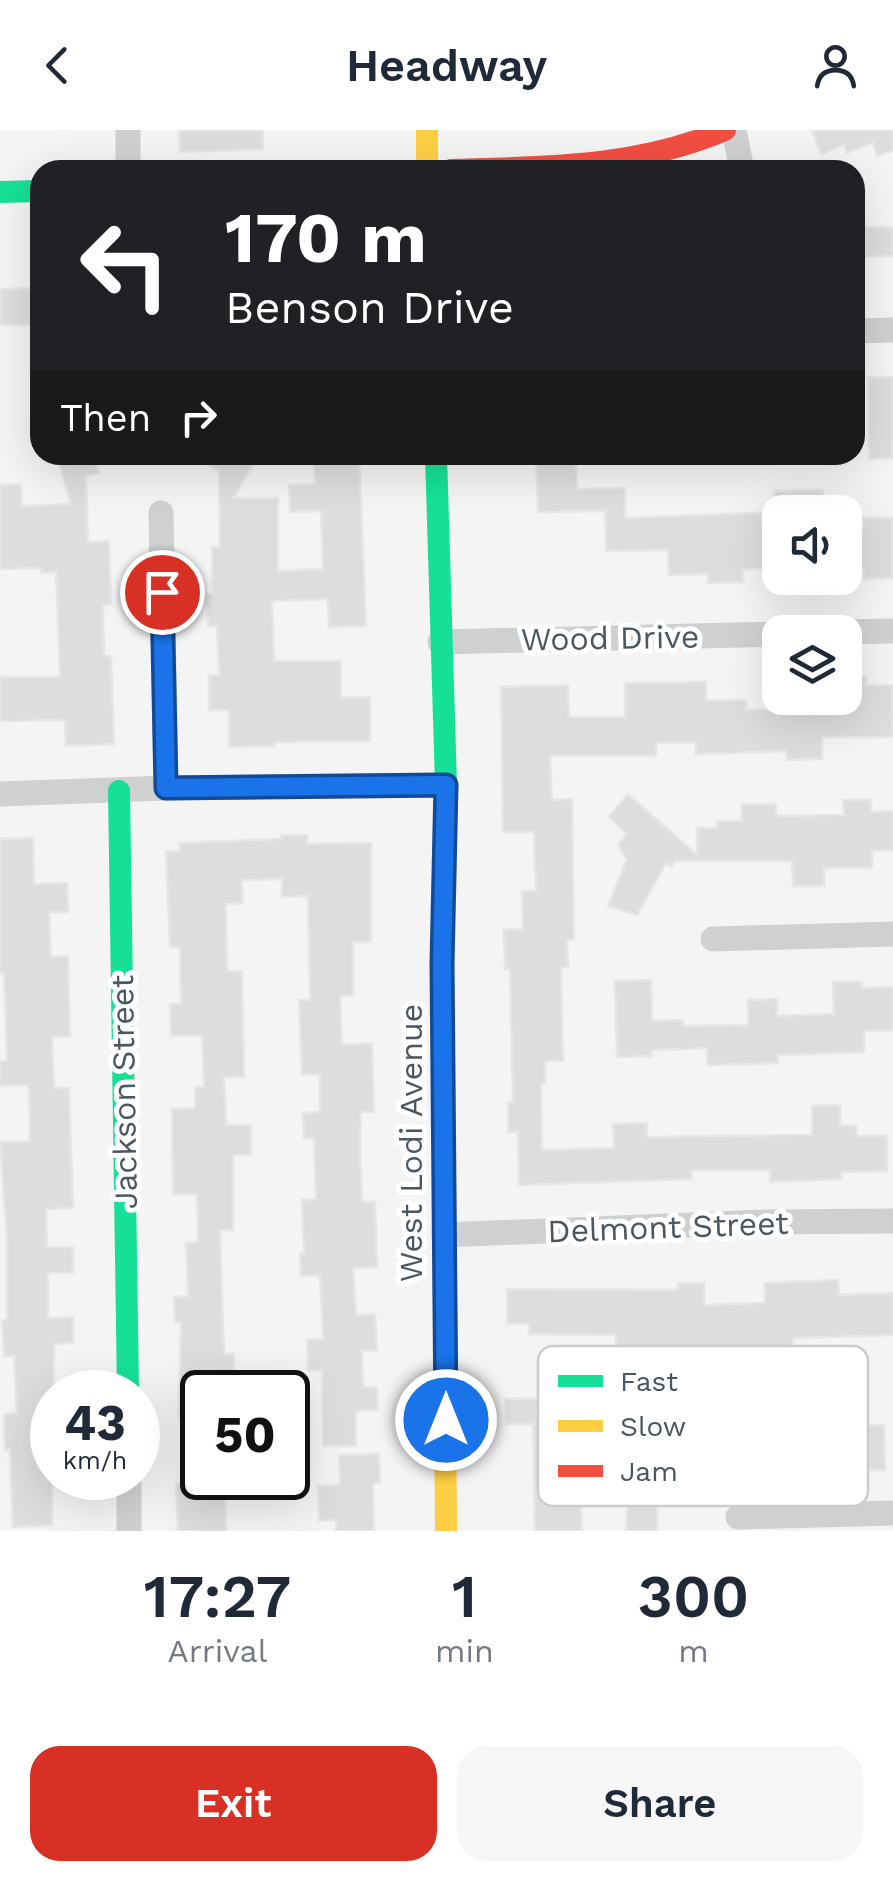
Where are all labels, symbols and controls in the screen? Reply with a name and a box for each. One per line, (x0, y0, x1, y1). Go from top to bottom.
icon: back (30, 38, 85, 93)
icon: person (808, 38, 863, 93)
text: Headway (346, 39, 547, 92)
text: 170 m (225, 197, 427, 279)
icon: left (60, 200, 190, 330)
text: Benson Drive (225, 281, 514, 334)
icon: right (171, 390, 226, 445)
text: Then (60, 396, 151, 440)
map controls (762, 495, 862, 715)
button: sound (762, 495, 862, 595)
pin (120, 550, 205, 635)
icon: arrive (135, 565, 190, 620)
button: layers (762, 615, 862, 715)
street label: Wood Drive (520, 617, 700, 659)
street label: Jackson Street (103, 974, 145, 1210)
street label: West Lodi Avenue (392, 1004, 430, 1282)
street label: Delmont Street (547, 1204, 789, 1250)
legend (538, 1346, 868, 1506)
text: Fast (620, 1365, 678, 1398)
position arrow (394, 1368, 498, 1472)
speed limit sign: 50 (180, 1370, 310, 1500)
text: 43 (64, 1393, 126, 1452)
text: Slow (620, 1410, 686, 1443)
text: km/h (63, 1446, 127, 1475)
text: Jam (620, 1455, 678, 1488)
text: 17:27 (144, 1561, 291, 1632)
text: 1 (452, 1561, 477, 1632)
text: 300 (638, 1561, 749, 1632)
text: Arrival (168, 1632, 267, 1670)
text: min (435, 1632, 494, 1670)
text: m (678, 1632, 709, 1670)
button: Exit (30, 1746, 437, 1861)
button: Share (457, 1746, 863, 1861)

